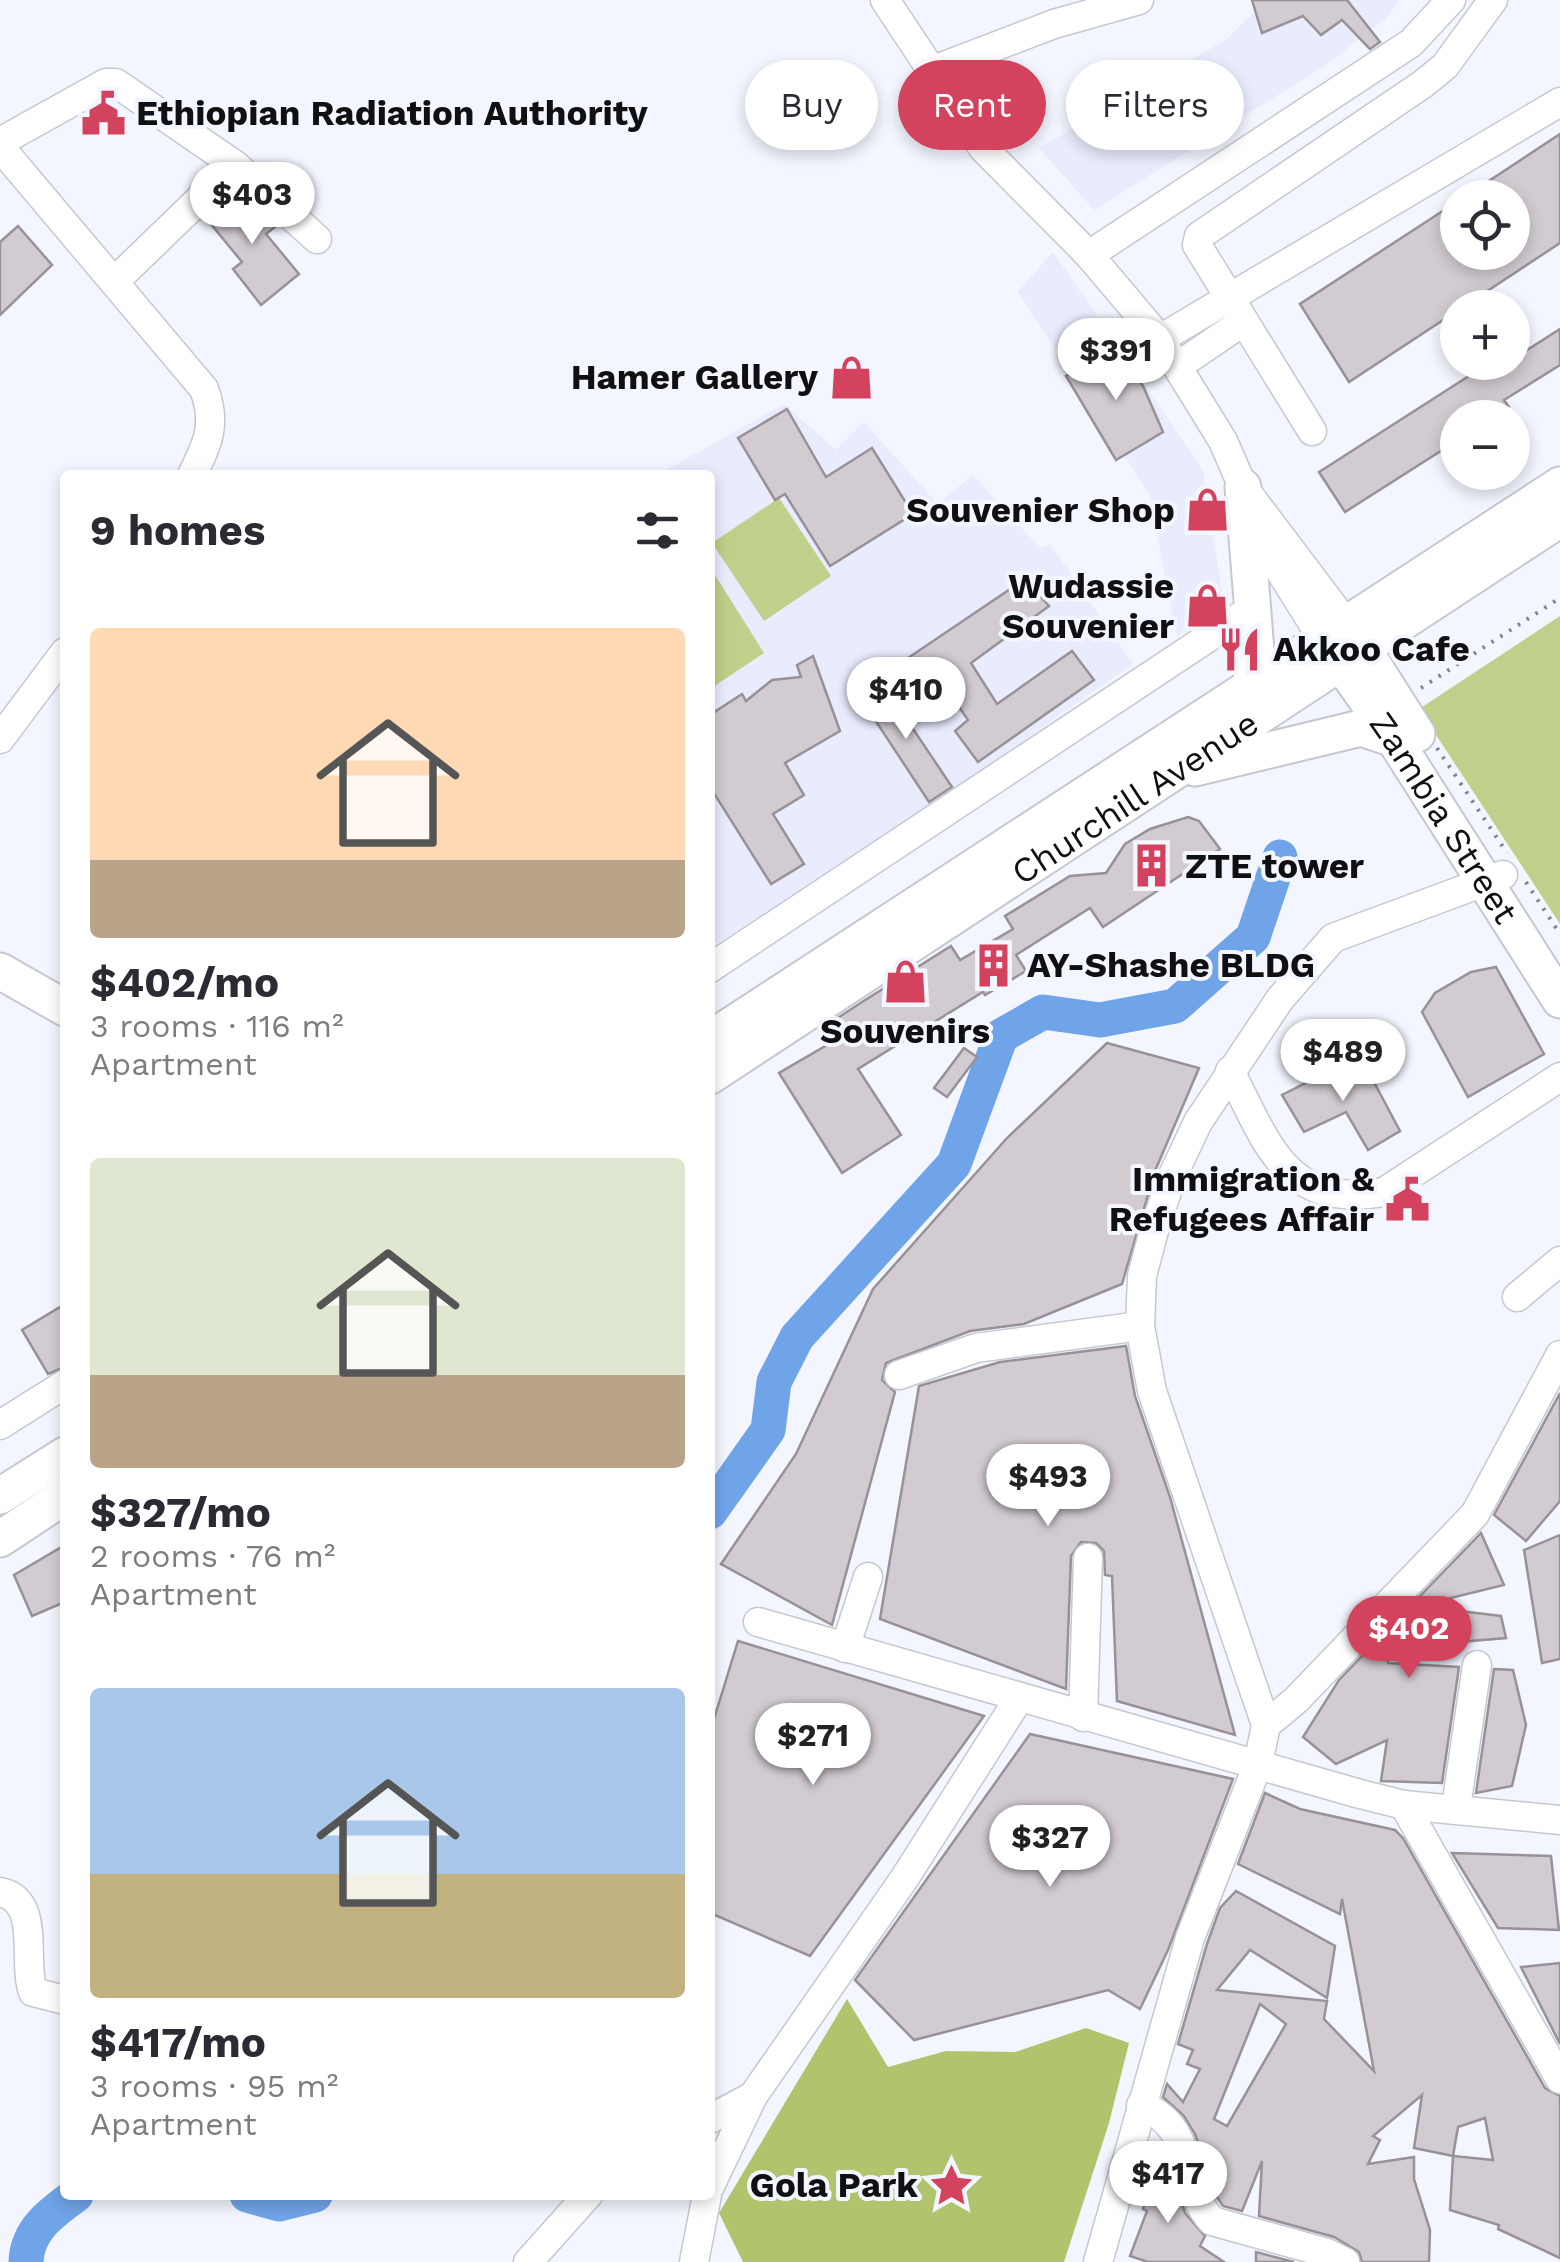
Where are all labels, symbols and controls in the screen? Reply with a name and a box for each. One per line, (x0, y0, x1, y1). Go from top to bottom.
chip: Buy (745, 60, 878, 150)
chip: Rent (898, 60, 1046, 150)
chip: Filters (1066, 60, 1244, 150)
public building icon: Ethiopian Radiation Authority (79, 89, 127, 137)
place label: Ethiopian Radiation Authority (136, 92, 648, 134)
pin: $403 (193, 162, 311, 247)
text: $403 (212, 175, 292, 213)
map controls (1440, 180, 1530, 490)
button: locate (1440, 180, 1530, 270)
button: + (1440, 290, 1530, 380)
pin: $391 (1057, 318, 1175, 403)
text: $391 (1080, 331, 1153, 369)
shop icon: Hamer Gallery (827, 353, 875, 401)
place label: Hamer Gallery (571, 356, 818, 398)
button: − (1440, 400, 1530, 490)
shop icon: Souvenier Shop (1184, 486, 1232, 534)
place label: Souvenier Shop (906, 489, 1175, 531)
icon: filters (630, 503, 685, 558)
text: 9 homes (90, 506, 265, 555)
place label: Wudassie Souvenier (1002, 565, 1174, 647)
shop icon: Wudassie Souvenier (1183, 582, 1231, 630)
restaurant icon: Akkoo Cafe (1216, 625, 1264, 673)
place label: Akkoo Cafe (1273, 628, 1470, 670)
pin: $410 (847, 657, 965, 742)
text: $410 (869, 670, 943, 708)
icon: home (298, 693, 478, 873)
street label: Churchill Avenue (1004, 702, 1266, 894)
street label: Zambia Street (1361, 704, 1527, 932)
building icon: ZTE tower (1128, 842, 1176, 890)
place label: ZTE tower (1185, 845, 1364, 887)
building icon: AY-Shashe BLDG (970, 941, 1018, 989)
place label: AY-Shashe BLDG (1027, 944, 1315, 986)
shop icon: Souvenirs (881, 957, 929, 1005)
text: $402/mo (90, 958, 279, 1007)
text: 3 rooms · 116 m² (90, 1007, 344, 1045)
place label: Souvenirs (820, 1010, 990, 1052)
pin: $489 (1284, 1019, 1402, 1104)
text: $489 (1303, 1032, 1383, 1070)
text: Apartment (90, 1045, 257, 1083)
place label: Immigration & Refugees Affair (1109, 1158, 1374, 1240)
public building icon: Immigration & Refugees Affair (1383, 1175, 1431, 1223)
icon: home (298, 1223, 478, 1403)
pin: $493 (989, 1444, 1107, 1529)
text: $493 (1008, 1457, 1088, 1495)
text: $327/mo (90, 1488, 271, 1537)
text: 2 rooms · 76 m² (90, 1537, 336, 1575)
text: Apartment (90, 1575, 257, 1613)
pin: $402 (1350, 1596, 1468, 1681)
text: $402 (1369, 1609, 1449, 1647)
pin: $271 (754, 1703, 872, 1788)
text: $271 (777, 1716, 849, 1754)
icon: home (298, 1753, 478, 1933)
pin: $327 (991, 1805, 1109, 1890)
text: $327 (1011, 1818, 1089, 1856)
text: $417/mo (90, 2018, 266, 2067)
text: 3 rooms · 95 m² (90, 2067, 338, 2105)
text: Apartment (90, 2105, 257, 2143)
pin: $417 (1109, 2141, 1227, 2226)
text: $417 (1131, 2154, 1205, 2192)
place icon: Gola Park (927, 2161, 975, 2209)
place label: Gola Park (750, 2164, 918, 2206)

